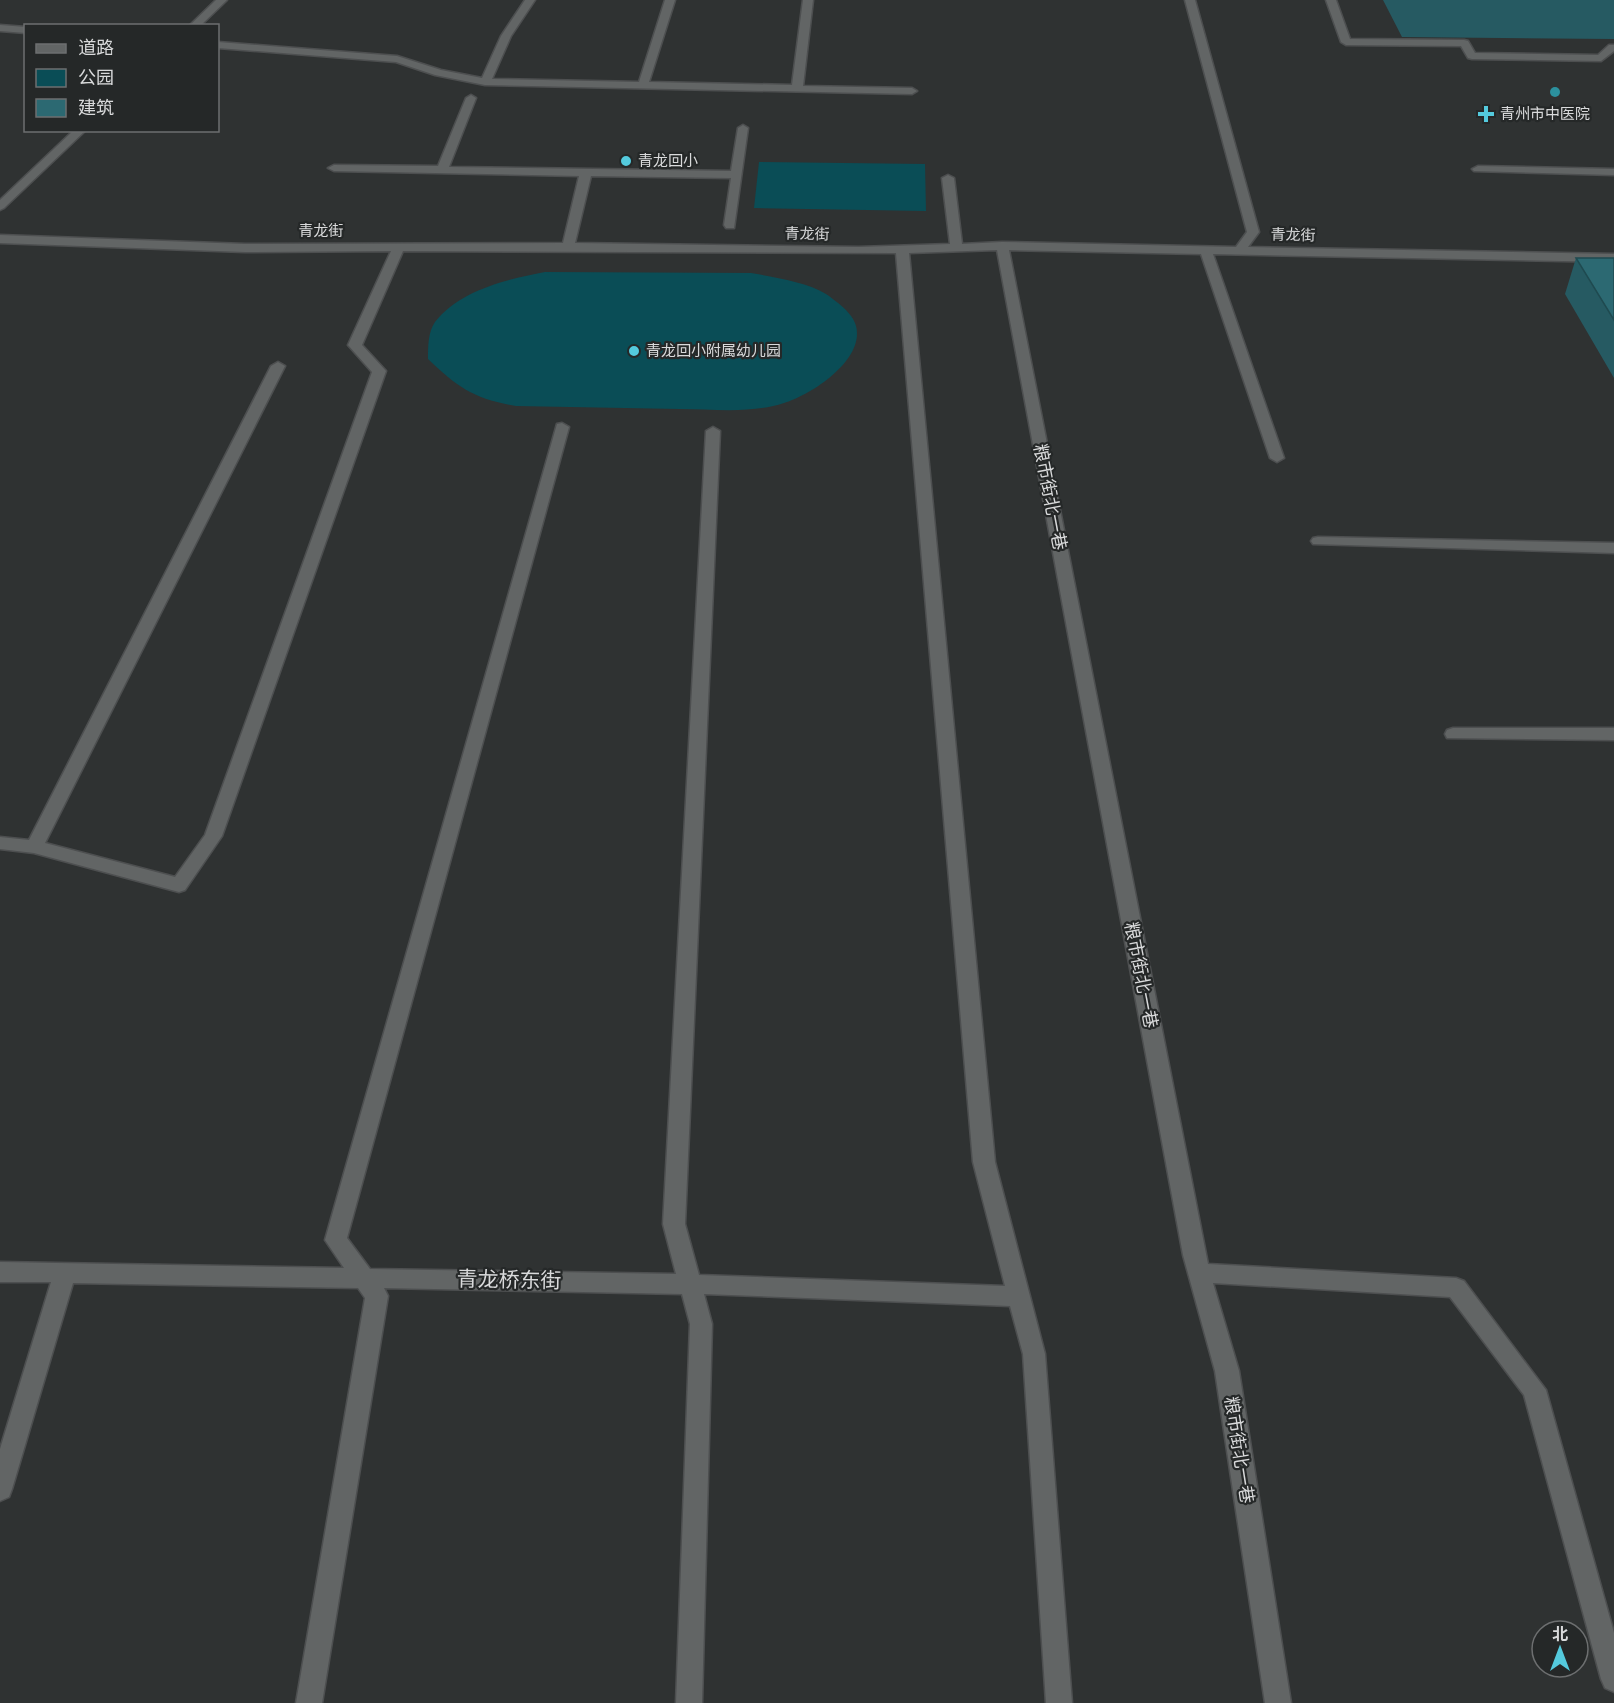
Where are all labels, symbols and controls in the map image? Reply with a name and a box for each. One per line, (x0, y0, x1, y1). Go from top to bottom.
legend (24, 24, 219, 132)
text: 道路 (78, 37, 114, 58)
text: 公园 (78, 67, 114, 88)
text: 建筑 (78, 97, 114, 118)
marker: 青州市中医院 (1477, 105, 1495, 123)
place label: 青州市中医院 (1500, 105, 1590, 122)
place label: 青龙回小 (638, 152, 698, 169)
marker: 青龙回小 (619, 154, 633, 168)
street label: 青龙街 (298, 222, 344, 239)
street label: 青龙街 (784, 225, 830, 242)
street label: 青龙街 (1270, 226, 1316, 243)
place label: 青龙回小附属幼儿园 (646, 342, 781, 359)
marker: 青龙回小附属幼儿园 (627, 344, 641, 358)
street label: 粮市街北一巷 (1030, 442, 1071, 552)
street label: 粮市街北一巷 (1121, 920, 1162, 1030)
street label: 青龙桥东街 (456, 1266, 562, 1293)
street label: 粮市街北一巷 (1221, 1395, 1258, 1505)
north arrow (1530, 1619, 1590, 1679)
text: 北 (1552, 1625, 1568, 1644)

